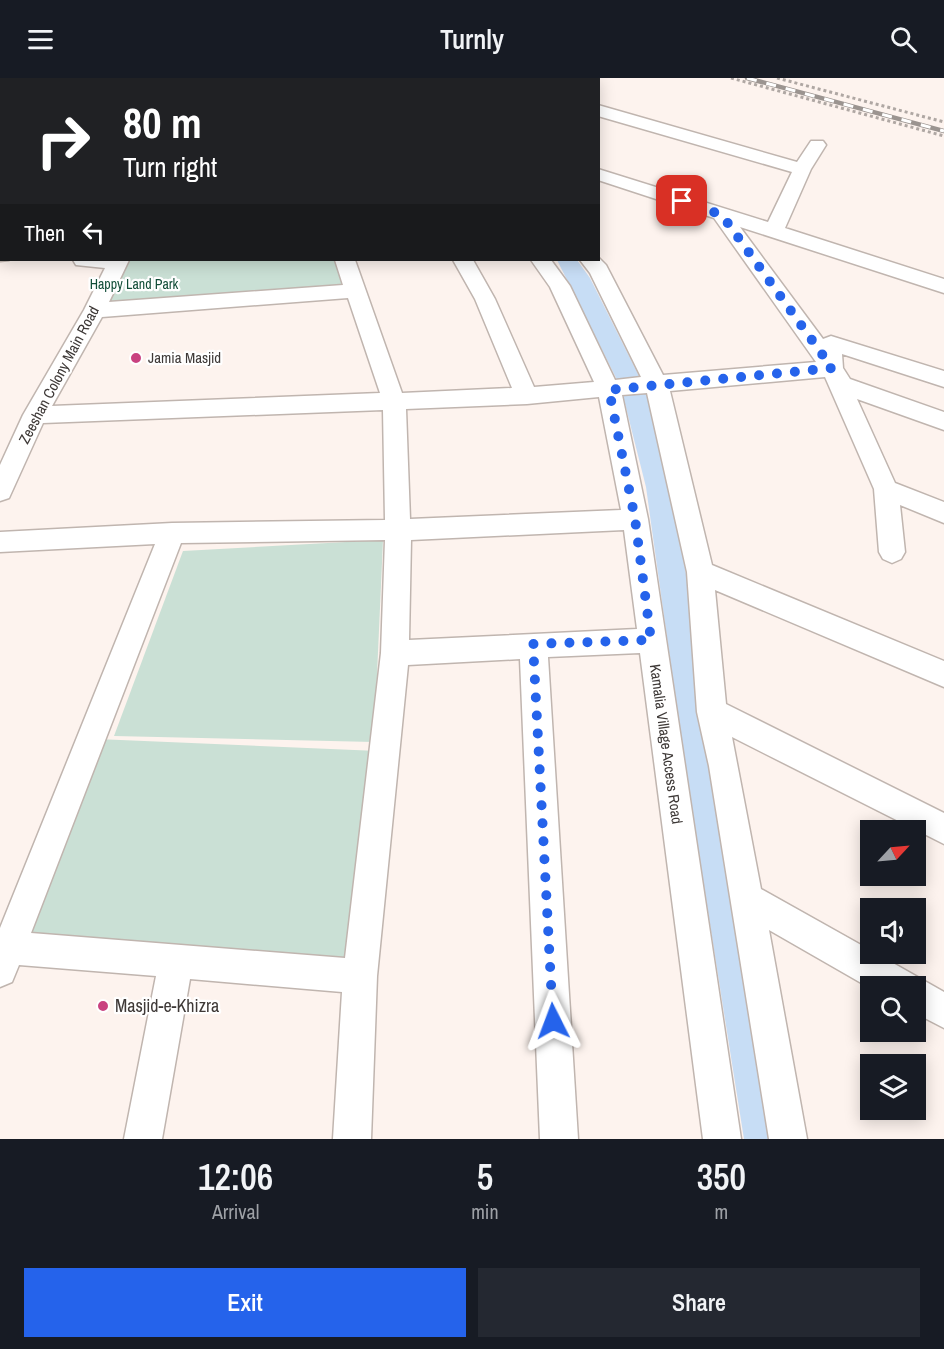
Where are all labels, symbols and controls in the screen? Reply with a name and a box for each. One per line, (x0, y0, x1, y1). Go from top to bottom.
text: Turnly (440, 21, 504, 57)
icon: menu (24, 23, 57, 56)
icon: search (887, 23, 920, 56)
text: 80 m (123, 95, 202, 151)
icon: right (24, 102, 102, 180)
text: Turn right (123, 149, 217, 185)
pin (656, 175, 707, 226)
icon: arrive (665, 184, 698, 217)
icon: left (77, 216, 110, 249)
text: Then (24, 218, 65, 248)
park label: Happy Land Park (90, 275, 179, 293)
street label: Zeeshan Colony Main Road (13, 302, 104, 447)
place label: Jamia Masjid (148, 347, 221, 368)
marker: Jamia Masjid (129, 351, 143, 365)
street label: Kamalia Village Access Road (645, 663, 688, 825)
north arrow (860, 820, 926, 886)
map controls (860, 820, 926, 1120)
button: sound (860, 898, 926, 964)
button: search (860, 976, 926, 1042)
position arrow (521, 989, 585, 1053)
place label: Masjid-e-Khizra (115, 993, 219, 1018)
marker: Masjid-e-Khizra (96, 999, 110, 1013)
button: layers (860, 1054, 926, 1120)
text: 12:06 (198, 1153, 273, 1201)
text: 5 (477, 1153, 493, 1201)
text: 350 (697, 1153, 746, 1201)
text: Arrival (212, 1198, 259, 1225)
text: min (471, 1198, 499, 1225)
text: m (714, 1198, 728, 1225)
button: Exit (24, 1268, 466, 1337)
button: Share (478, 1268, 920, 1337)

